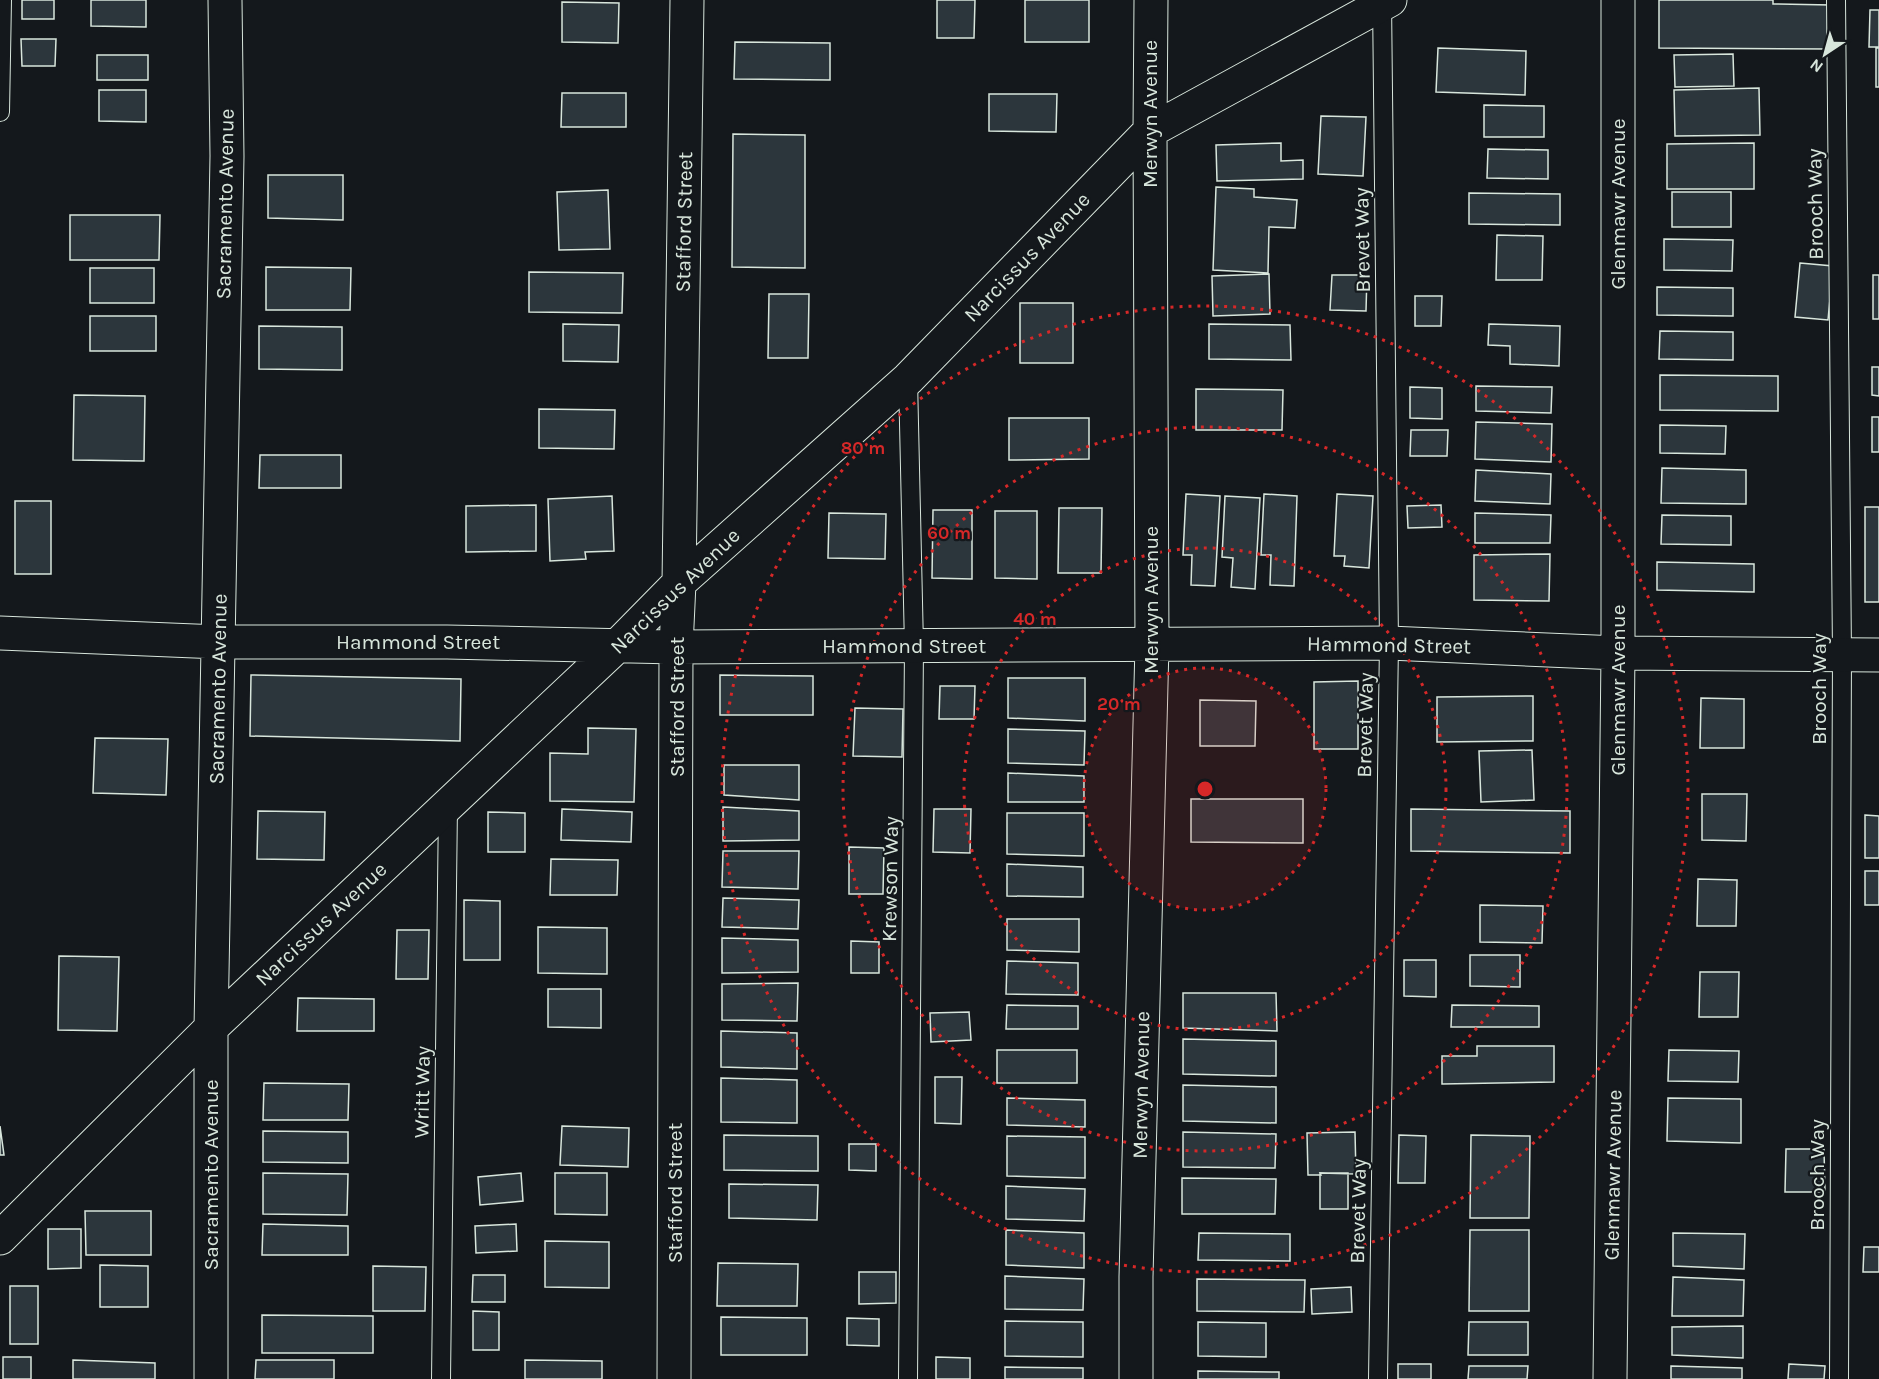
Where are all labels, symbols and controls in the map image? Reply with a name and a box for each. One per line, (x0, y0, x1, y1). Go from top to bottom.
north arrow (1795, 24, 1855, 84)
street label: Merwyn Avenue (1138, 40, 1162, 188)
text: N (1806, 55, 1827, 77)
street label: Sacramento Avenue (211, 108, 239, 300)
street label: Glenmawr Avenue (1606, 119, 1630, 289)
street label: Brooch Way (1802, 148, 1828, 260)
street label: Stafford Street (671, 151, 697, 293)
street label: Narcissus Avenue (959, 187, 1095, 327)
street label: Brevet Way (1349, 187, 1375, 293)
text: 80 m (841, 437, 885, 459)
text: 60 m (927, 522, 971, 544)
street label: Narcissus Avenue (605, 523, 745, 659)
street label: Merwyn Avenue (1139, 526, 1163, 674)
street label: Sacramento Avenue (204, 593, 232, 785)
street label: Glenmawr Avenue (1606, 605, 1630, 775)
text: 40 m (1013, 608, 1057, 630)
street label: Hammond Street (336, 630, 500, 654)
street label: Hammond Street (1307, 632, 1471, 658)
street label: Brooch Way (1807, 633, 1831, 745)
street label: Hammond Street (822, 634, 986, 658)
street label: Stafford Street (665, 637, 689, 777)
street label: Brevet Way (1352, 672, 1378, 778)
text: 20 m (1097, 693, 1141, 715)
centre of rings (1195, 779, 1215, 799)
street label: Krewson Way (877, 816, 903, 942)
street label: Narcissus Avenue (250, 857, 392, 991)
street label: Merwyn Avenue (1128, 1011, 1154, 1159)
street label: Writt Way (409, 1045, 435, 1138)
street label: Sacramento Avenue (199, 1080, 223, 1270)
street label: Glenmawr Avenue (1600, 1089, 1626, 1261)
street label: Brooch Way (1805, 1119, 1829, 1231)
street label: Stafford Street (663, 1123, 687, 1263)
street label: Brevet Way (1345, 1158, 1371, 1264)

